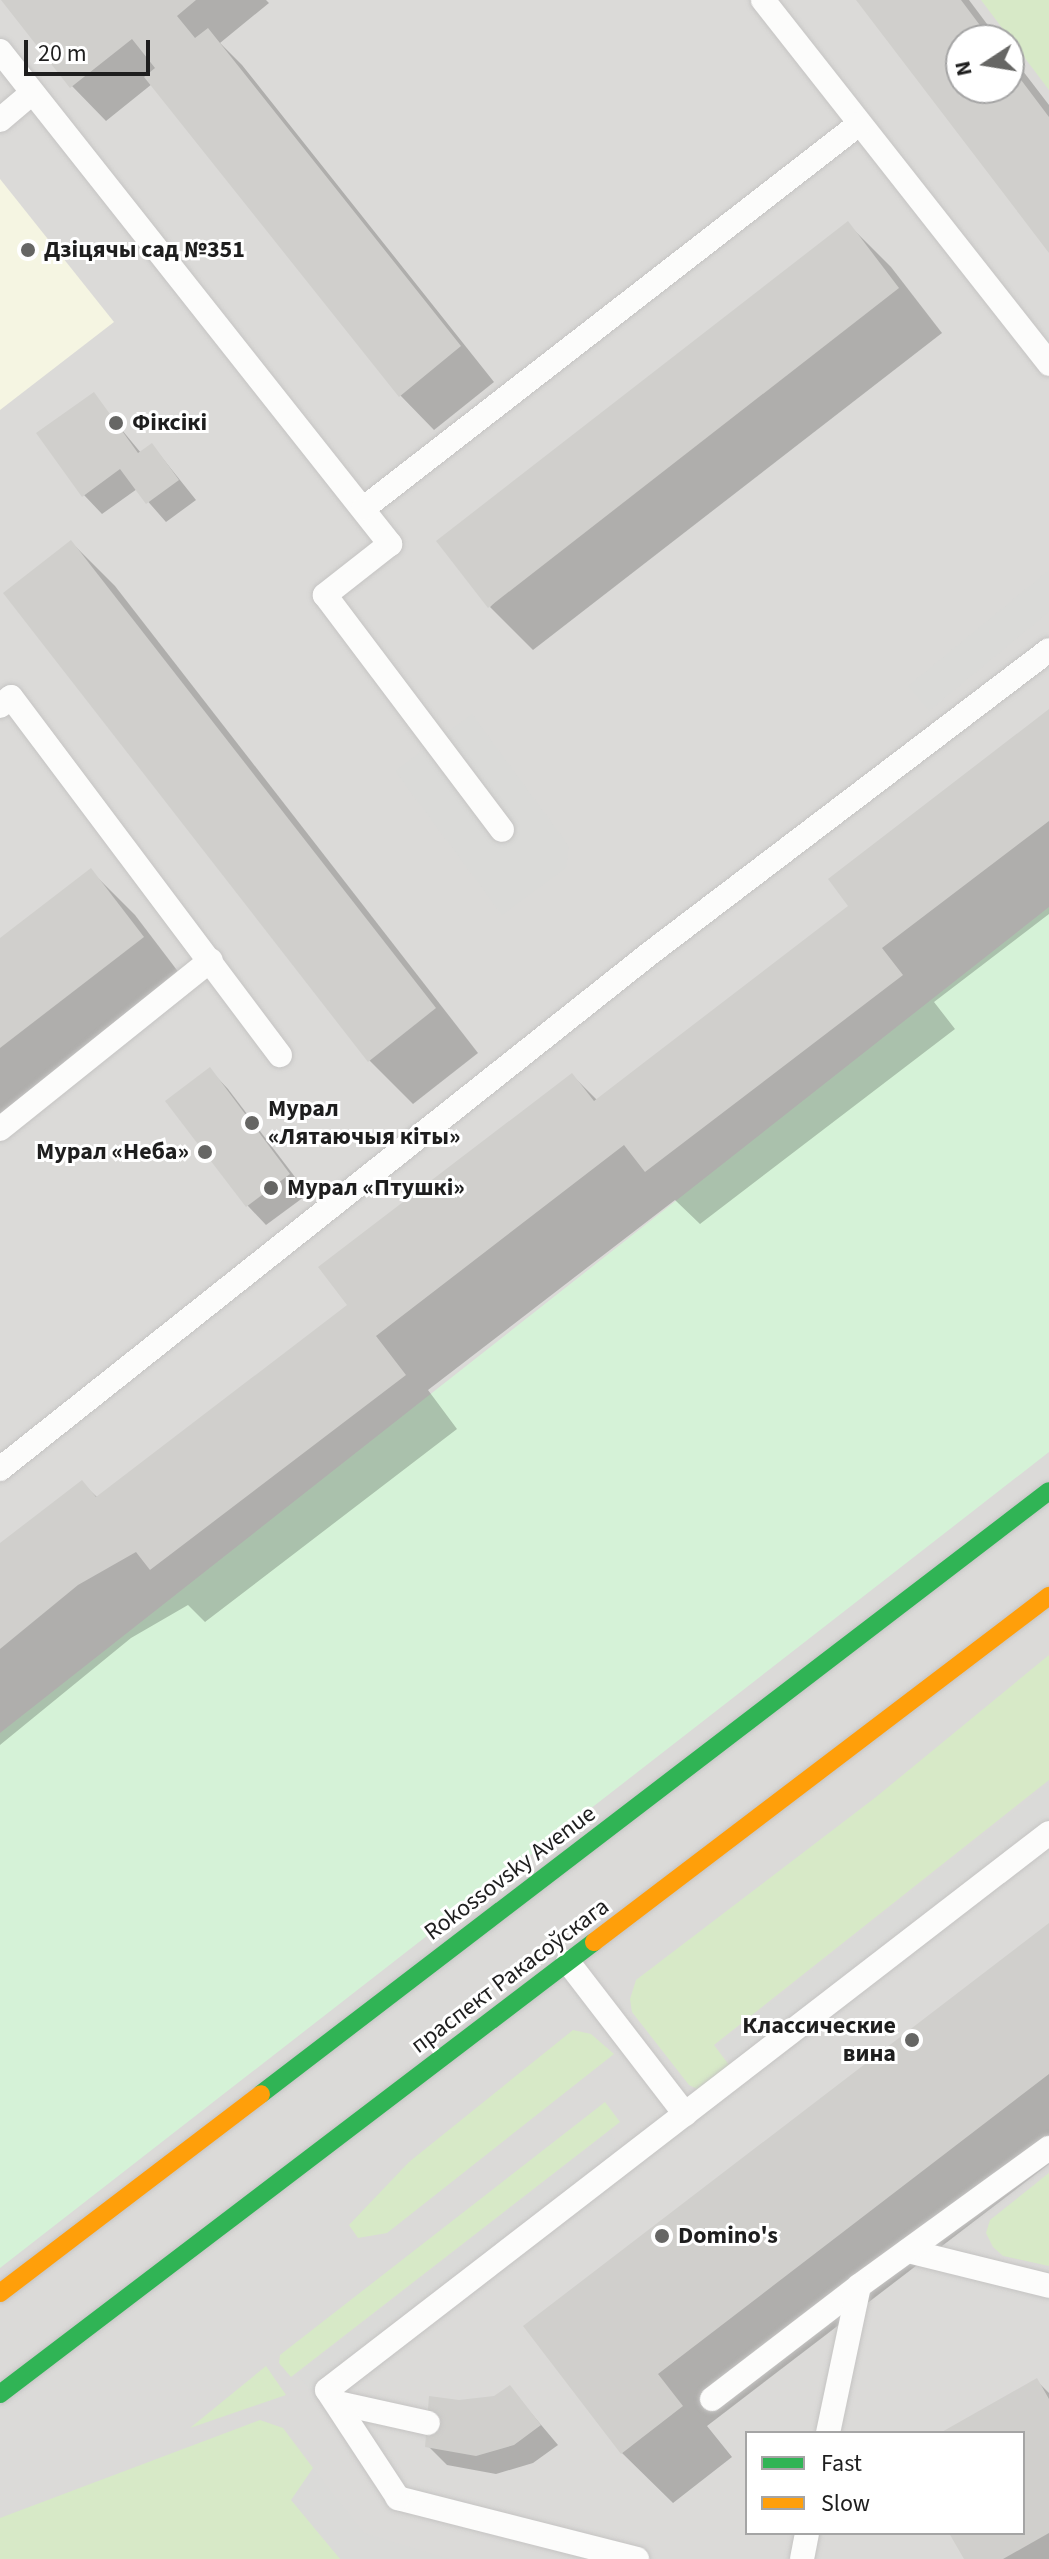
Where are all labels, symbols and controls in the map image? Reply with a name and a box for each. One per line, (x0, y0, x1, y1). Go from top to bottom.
scale bar (28, 24, 154, 74)
north arrow (945, 24, 1025, 104)
text: 20 m (38, 36, 87, 71)
text: N (946, 58, 981, 79)
place label: Дзіцячы сад №351 (44, 236, 245, 264)
marker: Дзіцячы сад №351 (19, 241, 37, 259)
place label: Фіксікі (132, 409, 207, 437)
marker: Фіксікі (107, 414, 125, 432)
place label: Мурал «Лятаючыя кіты» (268, 1095, 461, 1151)
marker: Мурал «Лятаючыя кіты» (243, 1114, 261, 1132)
place label: Мурал «Неба» (36, 1138, 189, 1166)
marker: Мурал «Неба» (196, 1143, 214, 1161)
place label: Мурал «Птушкі» (287, 1174, 465, 1202)
marker: Мурал «Птушкі» (262, 1179, 280, 1197)
street label: Rokossovsky Avenue (419, 1799, 601, 1947)
street label: праспект Ракасоўскага (405, 1892, 615, 2060)
place label: Классические вина (742, 2012, 896, 2068)
marker: Классические вина (903, 2031, 921, 2049)
place label: Domino's (678, 2222, 778, 2250)
marker: Domino's (653, 2227, 671, 2245)
legend (745, 2431, 1025, 2535)
text: Fast (821, 2446, 862, 2481)
text: Slow (821, 2486, 870, 2521)

